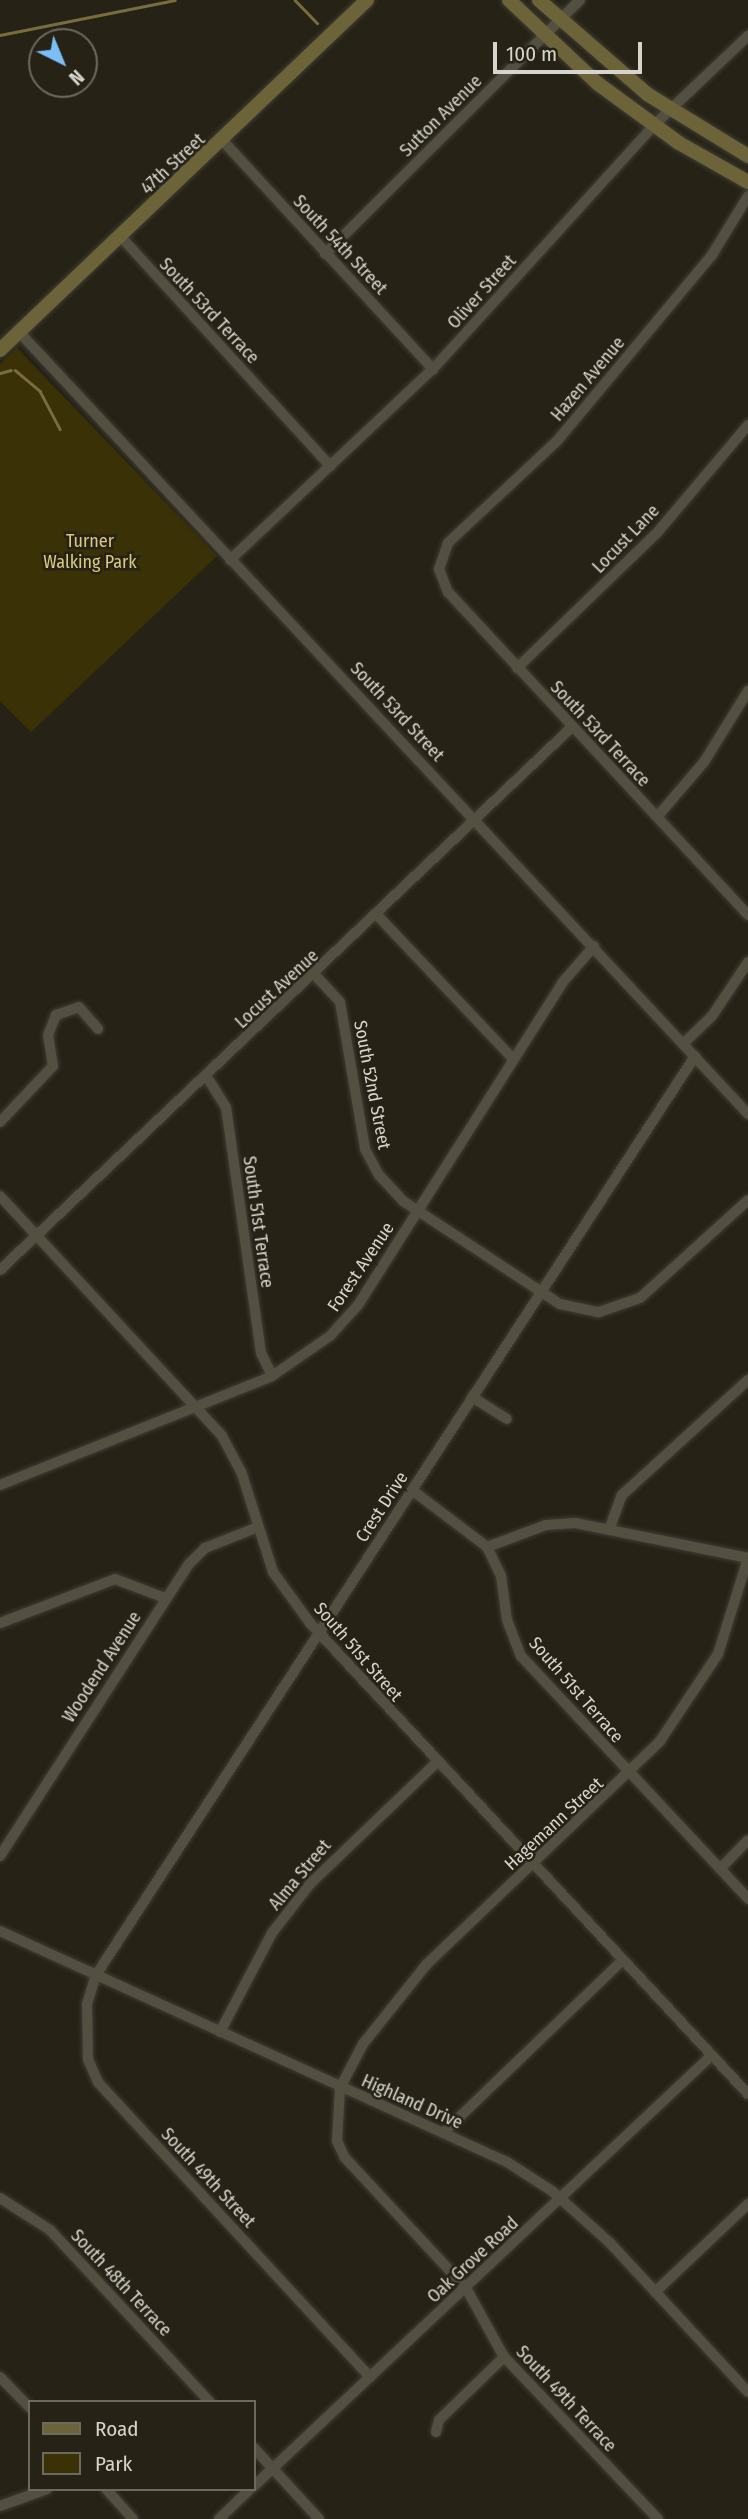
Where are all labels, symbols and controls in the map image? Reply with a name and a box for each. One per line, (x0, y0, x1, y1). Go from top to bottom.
north arrow (28, 28, 98, 98)
scale bar (496, 28, 645, 72)
text: 100 m (506, 41, 557, 67)
text: N (64, 65, 88, 90)
street label: Sutton Avenue (395, 70, 487, 162)
street label: 47th Street (137, 129, 209, 199)
street label: South 54th Street (288, 191, 392, 299)
street label: Oliver Street (443, 251, 521, 333)
street label: South 53rd Terrace (155, 254, 263, 368)
street label: Hazen Avenue (546, 332, 630, 426)
street label: Locust Lane (588, 500, 664, 578)
park label: Turner Walking Park (43, 531, 137, 574)
street label: South 53rd Street (346, 658, 448, 766)
street label: South 53rd Terrace (546, 677, 654, 791)
street label: Locust Avenue (231, 945, 323, 1033)
street label: South 52nd Street (349, 1019, 395, 1151)
street label: South 51st Terrace (238, 1155, 278, 1289)
street label: Forest Avenue (323, 1218, 399, 1316)
street label: Crest Drive (351, 1468, 413, 1546)
street label: South 51st Street (309, 1598, 407, 1706)
street label: Woodend Avenue (58, 1607, 146, 1727)
street label: South 51st Terrace (524, 1633, 628, 1747)
street label: Hagemann Street (500, 1773, 608, 1875)
street label: Alma Street (264, 1835, 336, 1915)
street label: Highland Drive (358, 2070, 466, 2134)
street label: South 49th Street (156, 2124, 260, 2232)
street label: Oak Grove Road (423, 2212, 523, 2308)
street label: South 48th Terrace (66, 2225, 176, 2341)
street label: South 49th Terrace (511, 2341, 621, 2457)
legend (28, 2400, 256, 2491)
text: Road (95, 2416, 139, 2442)
text: Park (95, 2451, 132, 2477)

